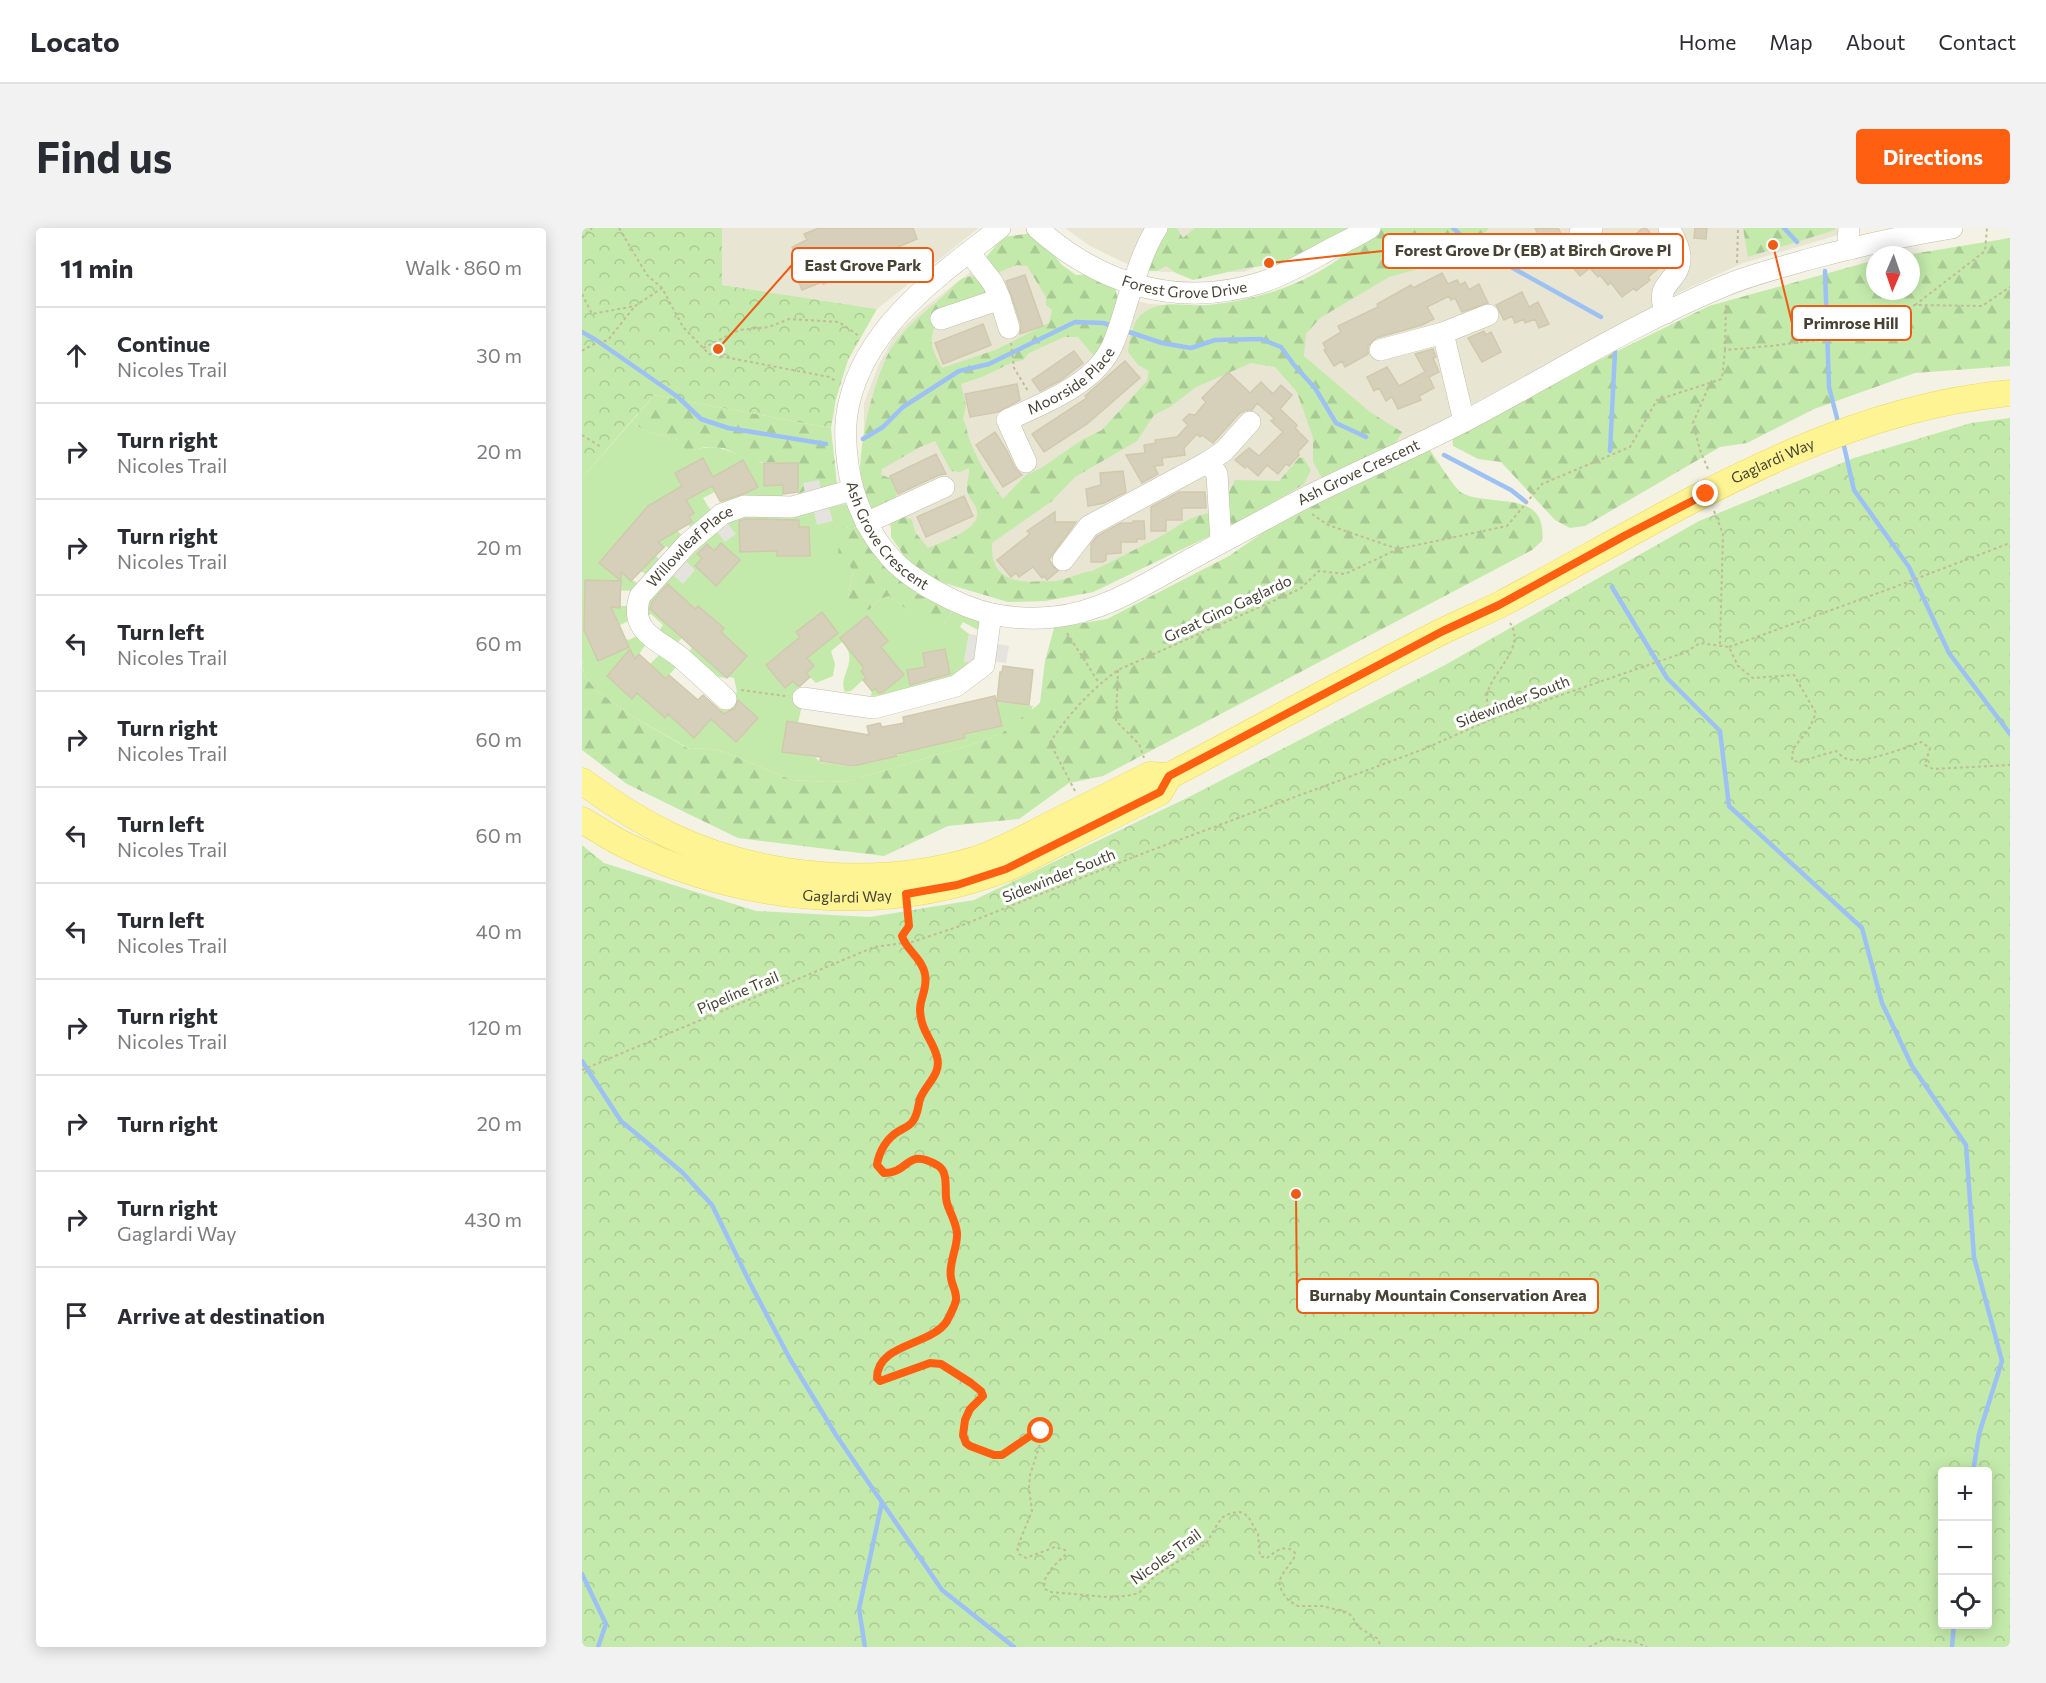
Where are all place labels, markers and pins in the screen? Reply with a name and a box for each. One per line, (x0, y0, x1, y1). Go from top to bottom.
callout: Forest Grove Dr (EB) at Birch Grove Pl (1383, 234, 1683, 268)
callout: East Grove Park (792, 248, 933, 282)
callout: Primrose Hill (1792, 306, 1911, 340)
callout: Burnaby Mountain Conservation Area (1297, 1279, 1598, 1313)

